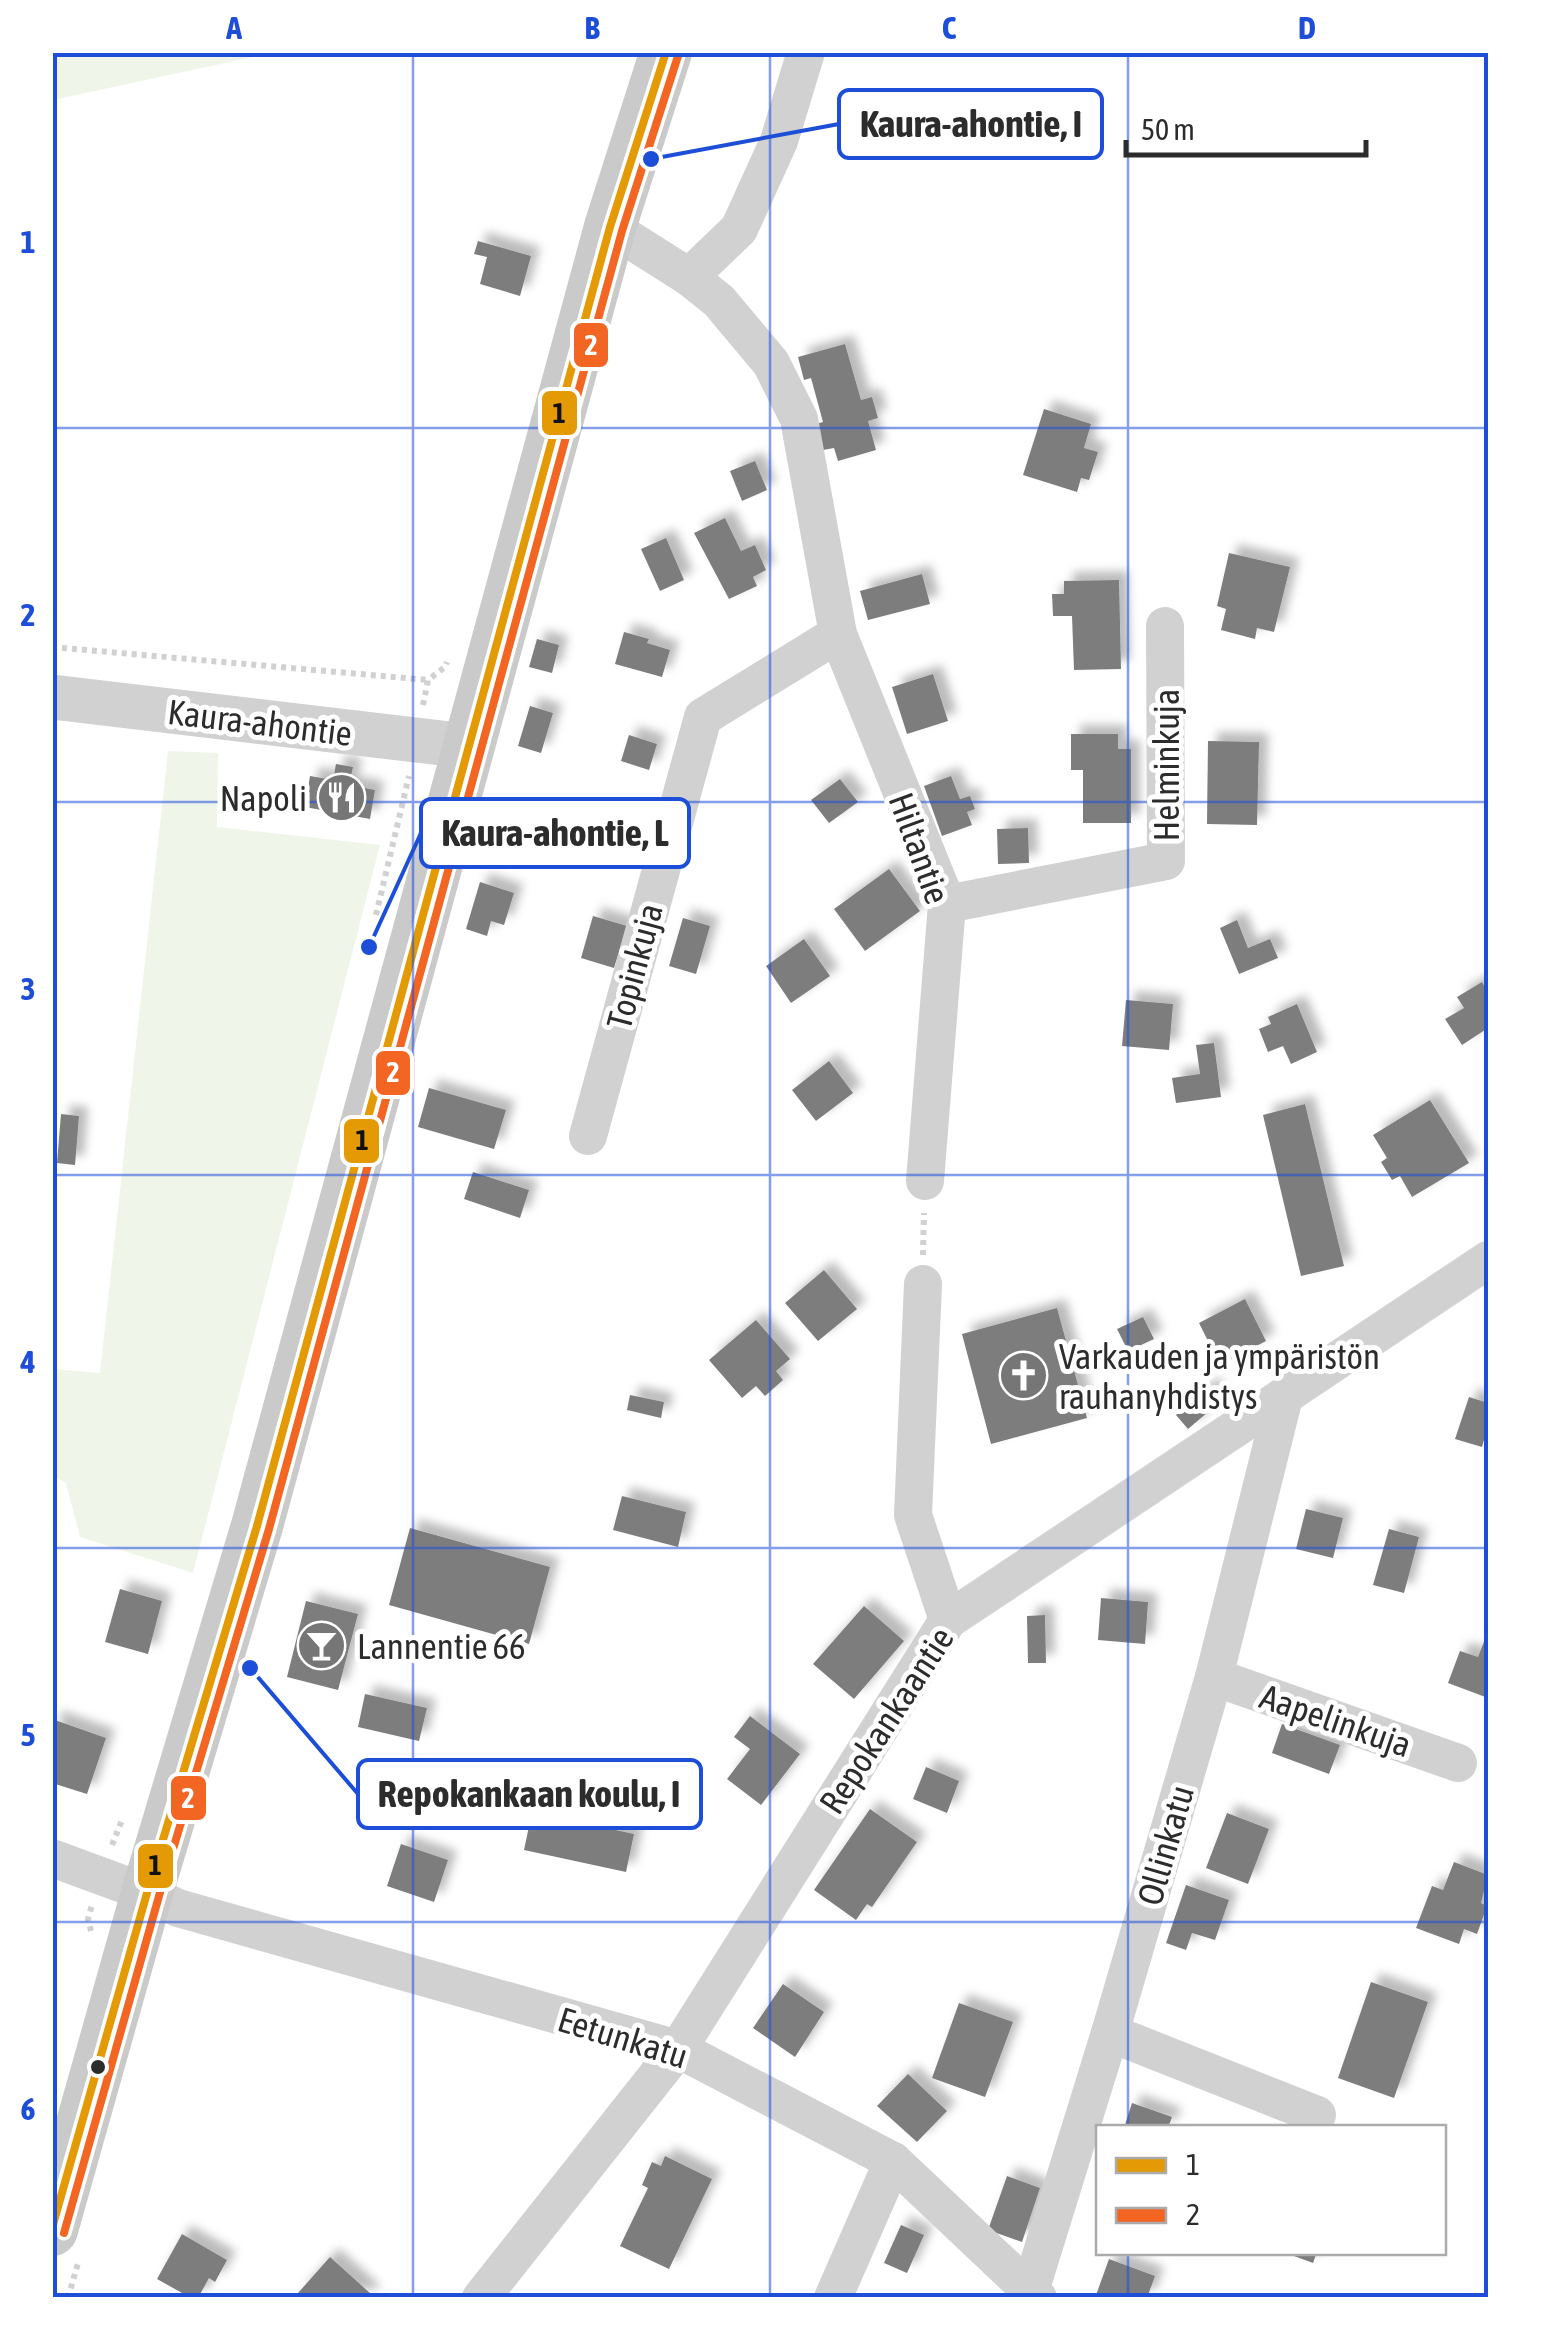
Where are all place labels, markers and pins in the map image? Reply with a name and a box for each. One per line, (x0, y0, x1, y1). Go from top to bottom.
callout: Kaura-ahontie, I (839, 90, 1102, 158)
restaurant icon: Napoli (316, 772, 368, 824)
place label: Napoli (220, 778, 307, 818)
callout: Kaura-ahontie, L (421, 799, 689, 867)
place label: Varkauden ja ympäristön rauhanyhdistys (1059, 1336, 1380, 1416)
church icon: Varkauden ja ympäristön rauhanyhdistys (998, 1350, 1050, 1402)
bar icon: Lannentie 66 (296, 1620, 348, 1672)
place label: Lannentie 66 (357, 1626, 525, 1666)
callout: Repokankaan koulu, I (358, 1760, 701, 1828)
unlabelled marker (88, 2057, 108, 2077)

